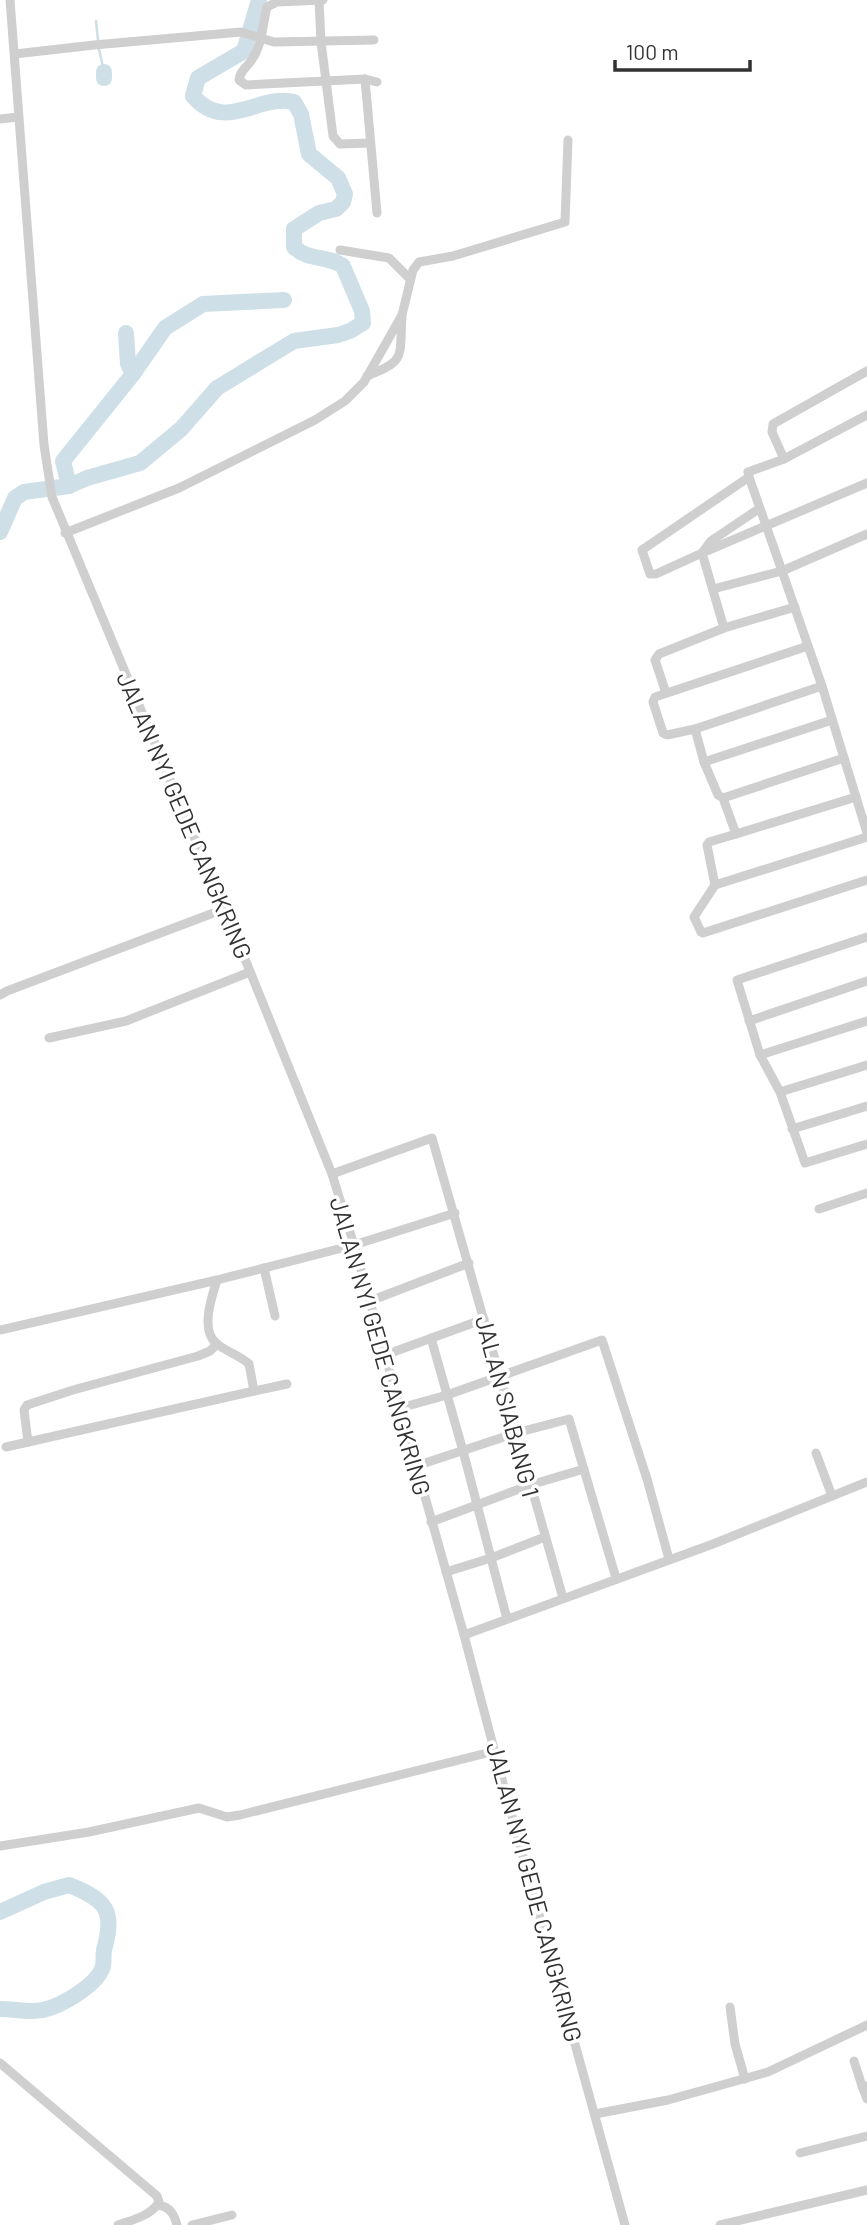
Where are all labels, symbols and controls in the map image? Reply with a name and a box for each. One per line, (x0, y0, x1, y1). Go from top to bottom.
scale bar (615, 28, 750, 72)
text: 100 m (626, 39, 679, 64)
street label: JALAN NYI GEDE CANGKRING (111, 667, 259, 963)
street label: JALAN NYI GEDE CANGKRING (324, 1193, 438, 1499)
street label: JALAN SIABANG 1 (470, 1312, 546, 1500)
street label: JALAN NYI GEDE CANGKRING (481, 1739, 589, 2045)

